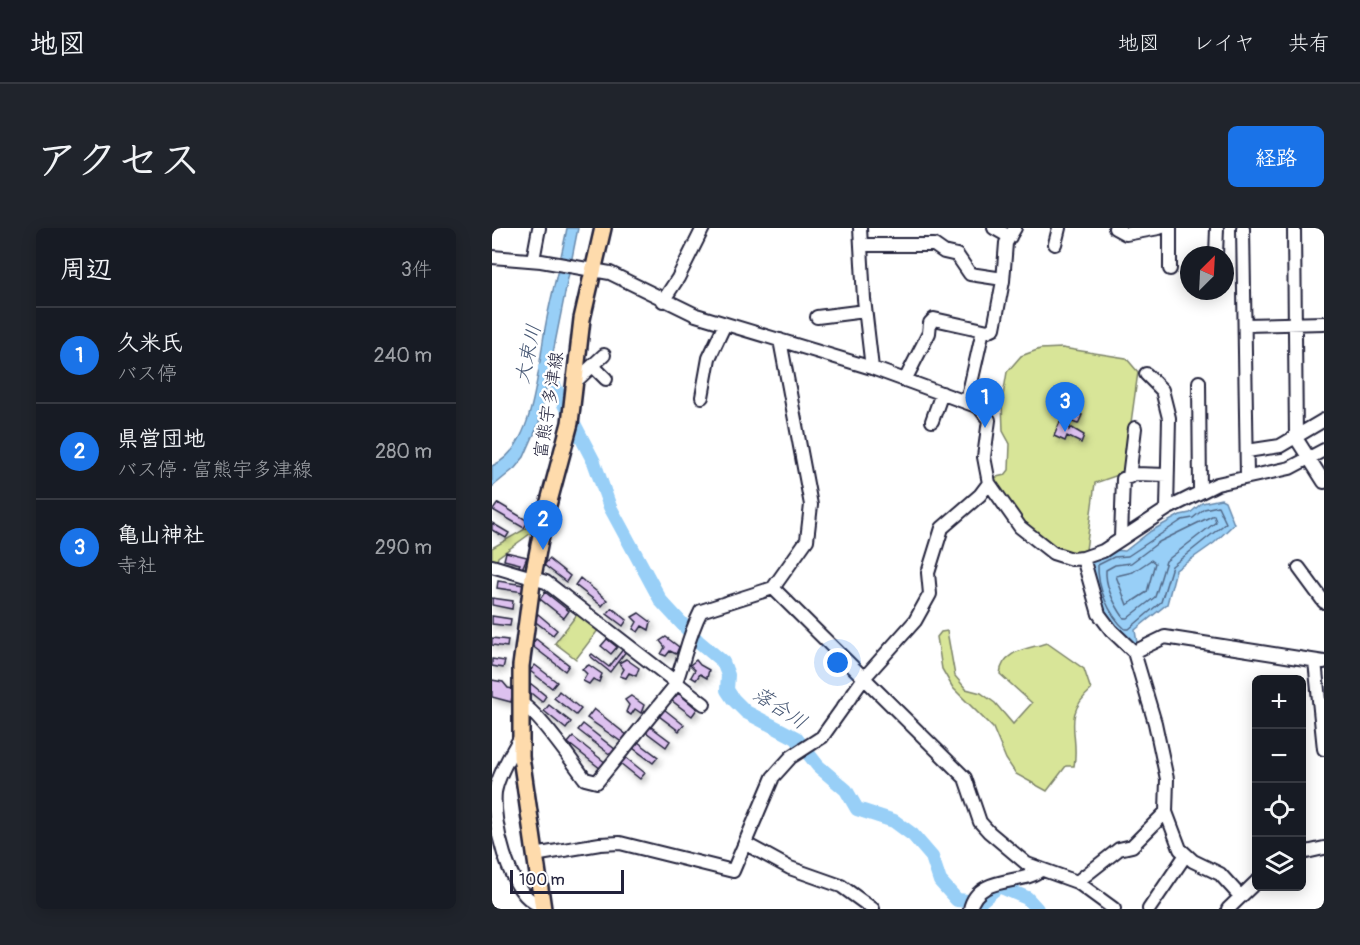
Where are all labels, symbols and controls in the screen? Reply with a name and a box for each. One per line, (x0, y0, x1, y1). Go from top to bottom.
text: 地図 (30, 27, 86, 62)
text: 地図 (1118, 30, 1160, 57)
text: レイヤ (1193, 30, 1255, 57)
text: 共有 (1288, 30, 1330, 57)
button: 経路 (1228, 126, 1324, 187)
text: アクセス (36, 135, 201, 187)
north arrow (1180, 246, 1234, 300)
text: 周辺 (60, 254, 112, 286)
text: 3件 (401, 257, 432, 282)
water label: 大束川 (510, 322, 546, 386)
text: 久米氏 (117, 329, 183, 357)
text: 1 (76, 343, 83, 368)
text: 240 m (373, 343, 432, 368)
street label: 富熊宇多津線 (529, 350, 569, 460)
text: バス停 (117, 361, 177, 386)
pin: 1 (966, 378, 1004, 428)
pin: 3 (1046, 382, 1084, 432)
text: 県営団地 (117, 425, 205, 453)
text: 2 (74, 439, 85, 464)
text: 280 m (375, 439, 432, 464)
text: バス停 · 富熊宇多津線 (117, 457, 312, 482)
pin: 2 (524, 500, 562, 550)
text: 亀山神社 (117, 521, 205, 549)
text: 3 (74, 535, 85, 560)
text: 290 m (375, 535, 432, 560)
text: 寺社 (117, 553, 157, 578)
your location (823, 648, 852, 677)
map controls (1252, 675, 1306, 891)
button: + (1252, 675, 1306, 729)
water label: 落合川 (748, 681, 812, 735)
button: − (1252, 729, 1306, 783)
button: locate (1252, 783, 1306, 837)
button: layers (1252, 837, 1306, 891)
scale bar (510, 867, 624, 894)
text: 100 m (519, 870, 565, 890)

